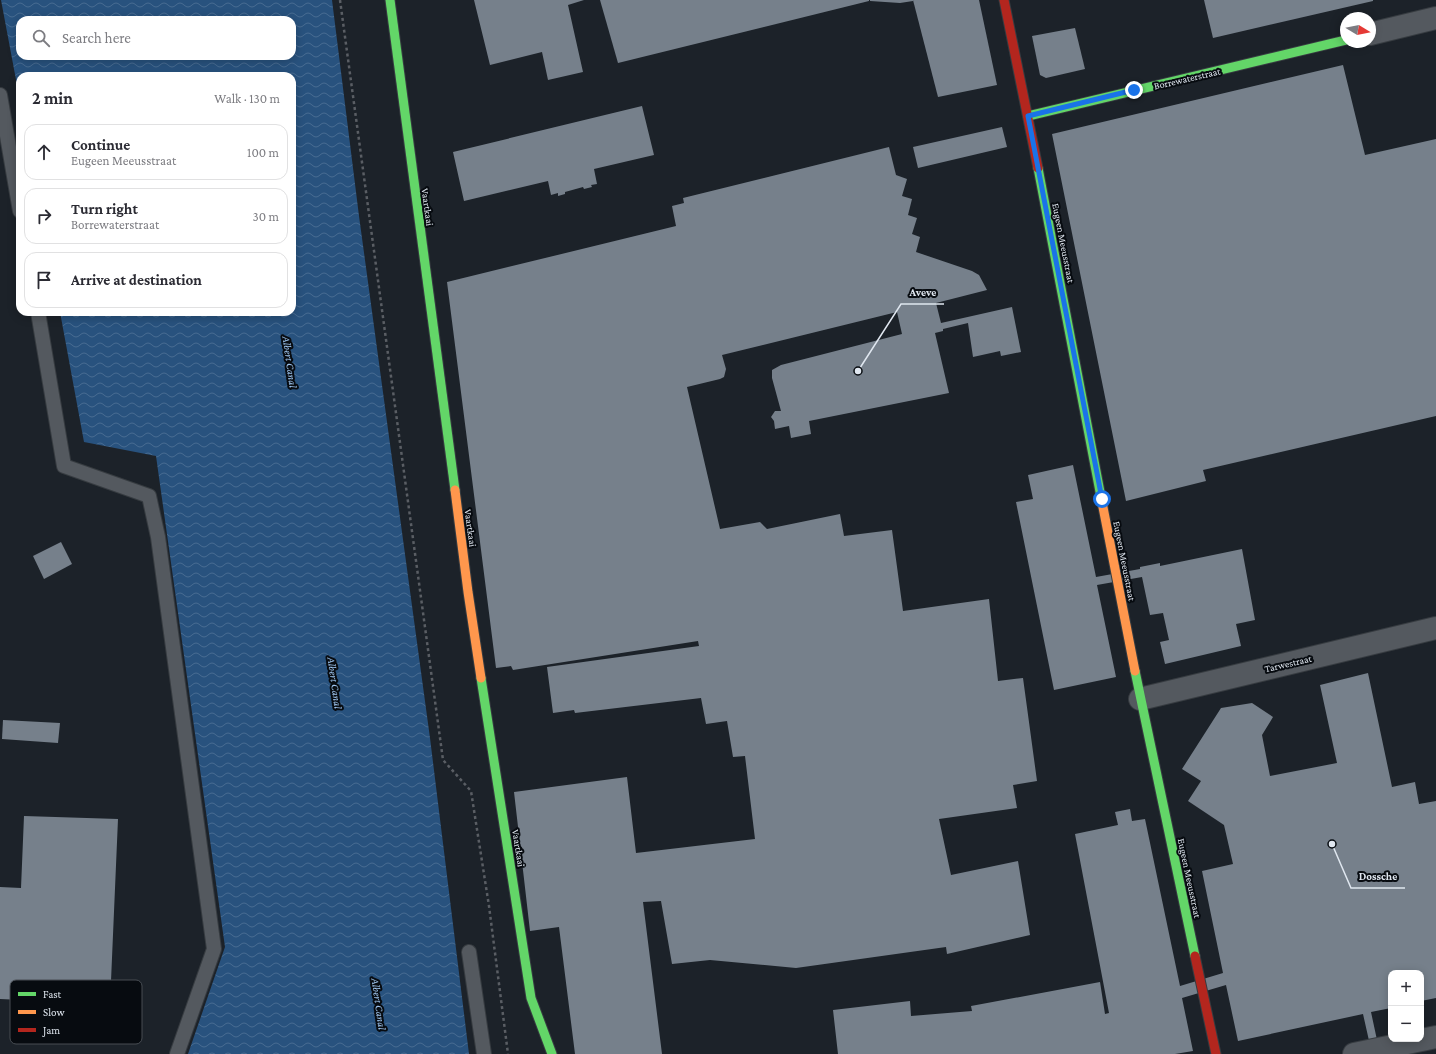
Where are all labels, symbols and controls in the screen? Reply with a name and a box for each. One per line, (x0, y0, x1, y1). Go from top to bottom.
north arrow (1340, 12, 1376, 48)
search box (16, 16, 296, 60)
icon: search (30, 27, 52, 49)
text: Search here (62, 30, 131, 46)
street label: Borrewaterstraat (1153, 65, 1222, 91)
route end (1125, 81, 1143, 99)
text: 2 min (32, 89, 73, 108)
text: Walk · 130 m (214, 91, 280, 106)
text: Continue (71, 137, 130, 153)
icon: ahead (33, 141, 55, 163)
text: 100 m (247, 145, 279, 160)
text: Eugeen Meeusstraat (71, 153, 176, 168)
street label: Vaartkaai (419, 187, 436, 227)
text: Turn right (71, 201, 138, 217)
street label: Eugeen Meeusstraat (1050, 202, 1077, 285)
icon: right (33, 205, 55, 227)
text: 30 m (253, 209, 279, 224)
text: Borrewaterstraat (71, 217, 159, 232)
icon: arrive (33, 269, 55, 291)
text: Arrive at destination (71, 272, 202, 288)
callout: Aveve (901, 281, 944, 304)
text: Aveve (909, 286, 936, 298)
water label: Albert Canal (280, 334, 300, 389)
route start (1093, 490, 1111, 508)
street label: Vaartkaai (462, 508, 479, 548)
street label: Eugeen Meeusstraat (1111, 520, 1138, 603)
street label: Tarwestraat (1263, 653, 1313, 674)
water label: Albert Canal (325, 655, 345, 710)
street label: Vaartkaai (510, 828, 527, 868)
street label: Eugeen Meeusstraat (1176, 837, 1203, 920)
callout: Dossche (1351, 865, 1405, 888)
text: Dossche (1359, 870, 1397, 882)
map controls (1388, 970, 1424, 1042)
button: + (1388, 970, 1424, 1006)
water label: Albert Canal (369, 976, 389, 1031)
legend (10, 980, 142, 1044)
text: Fast (43, 988, 62, 1000)
text: Slow (43, 1006, 65, 1018)
button: − (1388, 1006, 1424, 1042)
text: Jam (42, 1024, 60, 1037)

